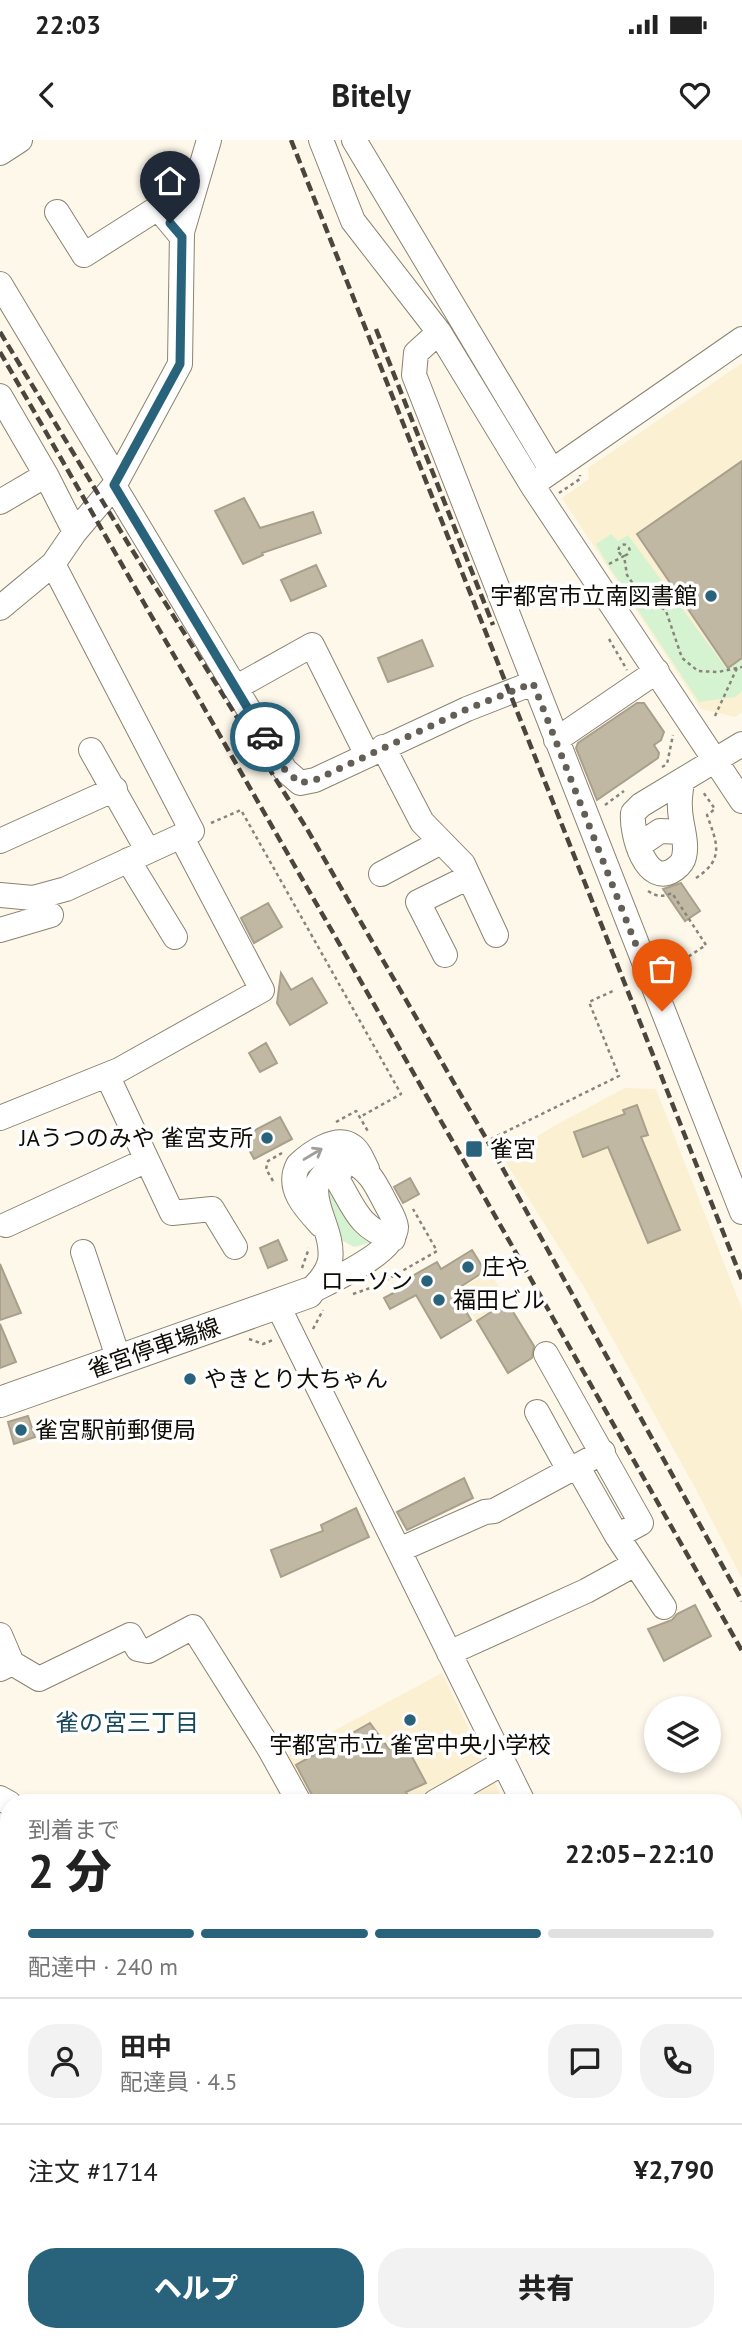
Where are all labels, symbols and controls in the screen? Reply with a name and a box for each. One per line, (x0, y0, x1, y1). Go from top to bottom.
text: 22:03 (35, 8, 101, 41)
text: Bitely (331, 74, 411, 116)
icon: back (28, 76, 66, 114)
icon: heart (676, 76, 714, 114)
pin (140, 151, 200, 223)
icon: home (151, 162, 189, 200)
place label: 宇都宮市立南図書館 (490, 581, 697, 610)
marker: 宇都宮市立南図書館 (703, 588, 719, 604)
courier (230, 702, 300, 772)
icon: car (246, 718, 284, 756)
pin (632, 939, 692, 1011)
icon: bag (643, 950, 681, 988)
place label: JAうつのみや 雀宮支所 (19, 1123, 253, 1152)
marker: JAうつのみや 雀宮支所 (259, 1130, 275, 1146)
place label: 雀宮 (490, 1134, 536, 1163)
marker: 雀宮 (464, 1139, 484, 1159)
one-way arrow (303, 1147, 323, 1161)
place label: 庄や (482, 1252, 528, 1281)
marker: 庄や (460, 1259, 476, 1275)
place label: ローソン (321, 1266, 413, 1295)
marker: ローソン (419, 1273, 435, 1289)
place label: 福田ビル (453, 1285, 545, 1314)
marker: 福田ビル (431, 1292, 447, 1308)
street label: 雀宮停車場線 (84, 1311, 224, 1384)
place label: やきとり大ちゃん (204, 1364, 388, 1393)
marker: やきとり大ちゃん (182, 1371, 198, 1387)
place label: 雀宮駅前郵便局 (35, 1415, 196, 1444)
marker: 雀宮駅前郵便局 (13, 1422, 29, 1438)
map controls (644, 1696, 721, 1773)
button: layers (644, 1696, 721, 1773)
district label: 雀の宮三丁目 (55, 1707, 199, 1738)
marker: 宇都宮市立 雀宮中央小学校 (402, 1712, 418, 1728)
place label: 宇都宮市立 雀宮中央小学校 (269, 1730, 551, 1759)
text: 到着まで (28, 1815, 120, 1844)
text: 22:05–22:10 (565, 1837, 714, 1870)
text: 2 分 (28, 1841, 112, 1901)
text: 配達中 · 240 m (28, 1952, 178, 1981)
button: person (28, 2024, 102, 2098)
button: chat (548, 2024, 622, 2098)
button: phone (640, 2024, 714, 2098)
text: 田中 (120, 2030, 172, 2063)
text: 配達員 · 4.5 (120, 2067, 237, 2096)
text: ¥2,790 (634, 2153, 714, 2186)
text: 注文 #1714 (28, 2155, 158, 2188)
button: ヘルプ (28, 2248, 364, 2328)
button: 共有 (378, 2248, 714, 2328)

